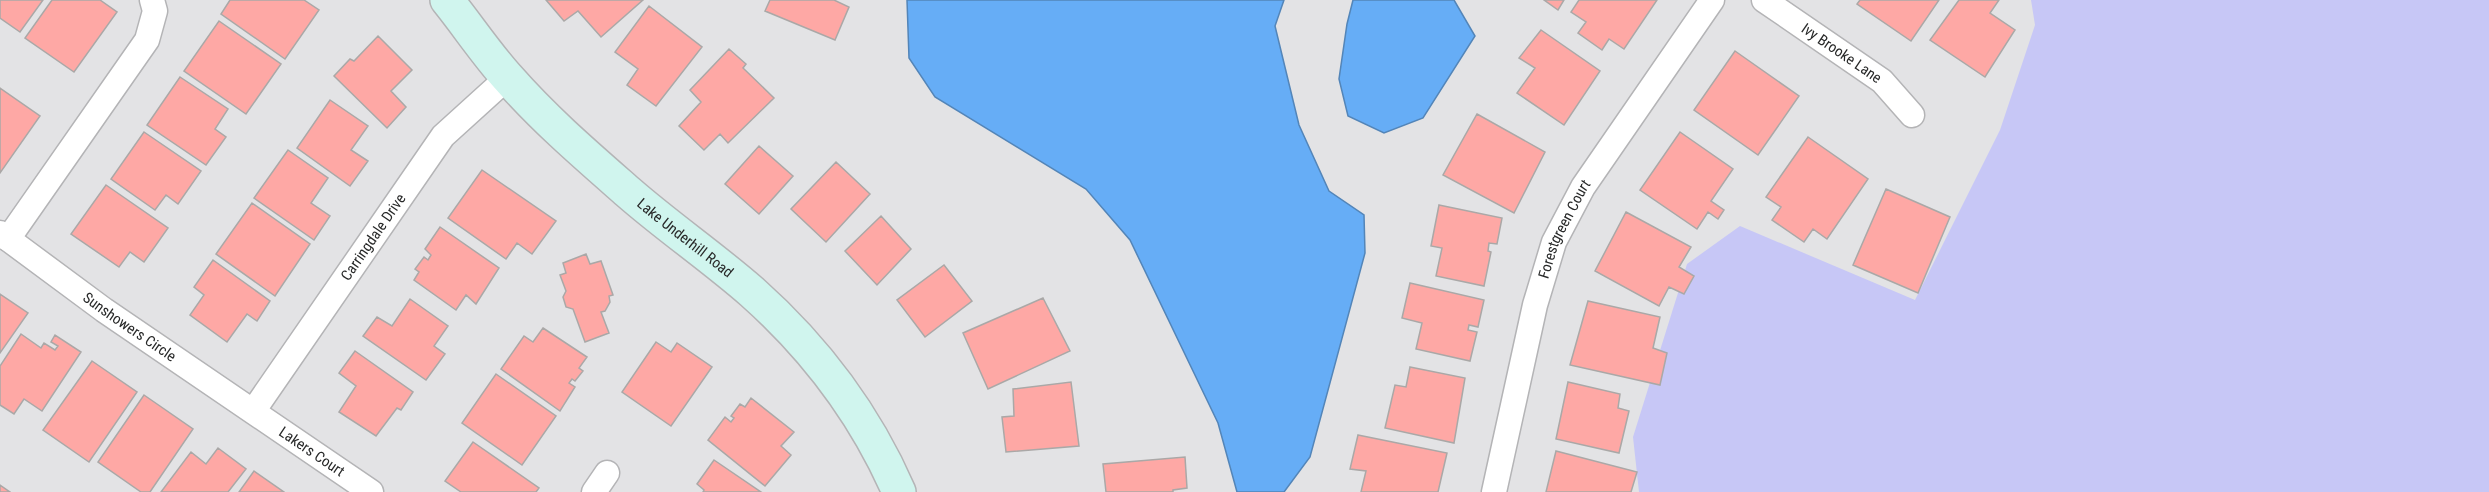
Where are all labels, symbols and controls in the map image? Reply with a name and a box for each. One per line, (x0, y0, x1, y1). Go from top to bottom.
street label: Ivy Brooke Lane (1798, 19, 1885, 87)
street label: Forestgreen Court (1535, 176, 1594, 281)
street label: Carringdale Drive (337, 190, 409, 284)
street label: Lake Underhill Road (633, 195, 737, 281)
street label: Sunshowers Circle (79, 288, 180, 365)
street label: Lakers Court (276, 423, 348, 480)

